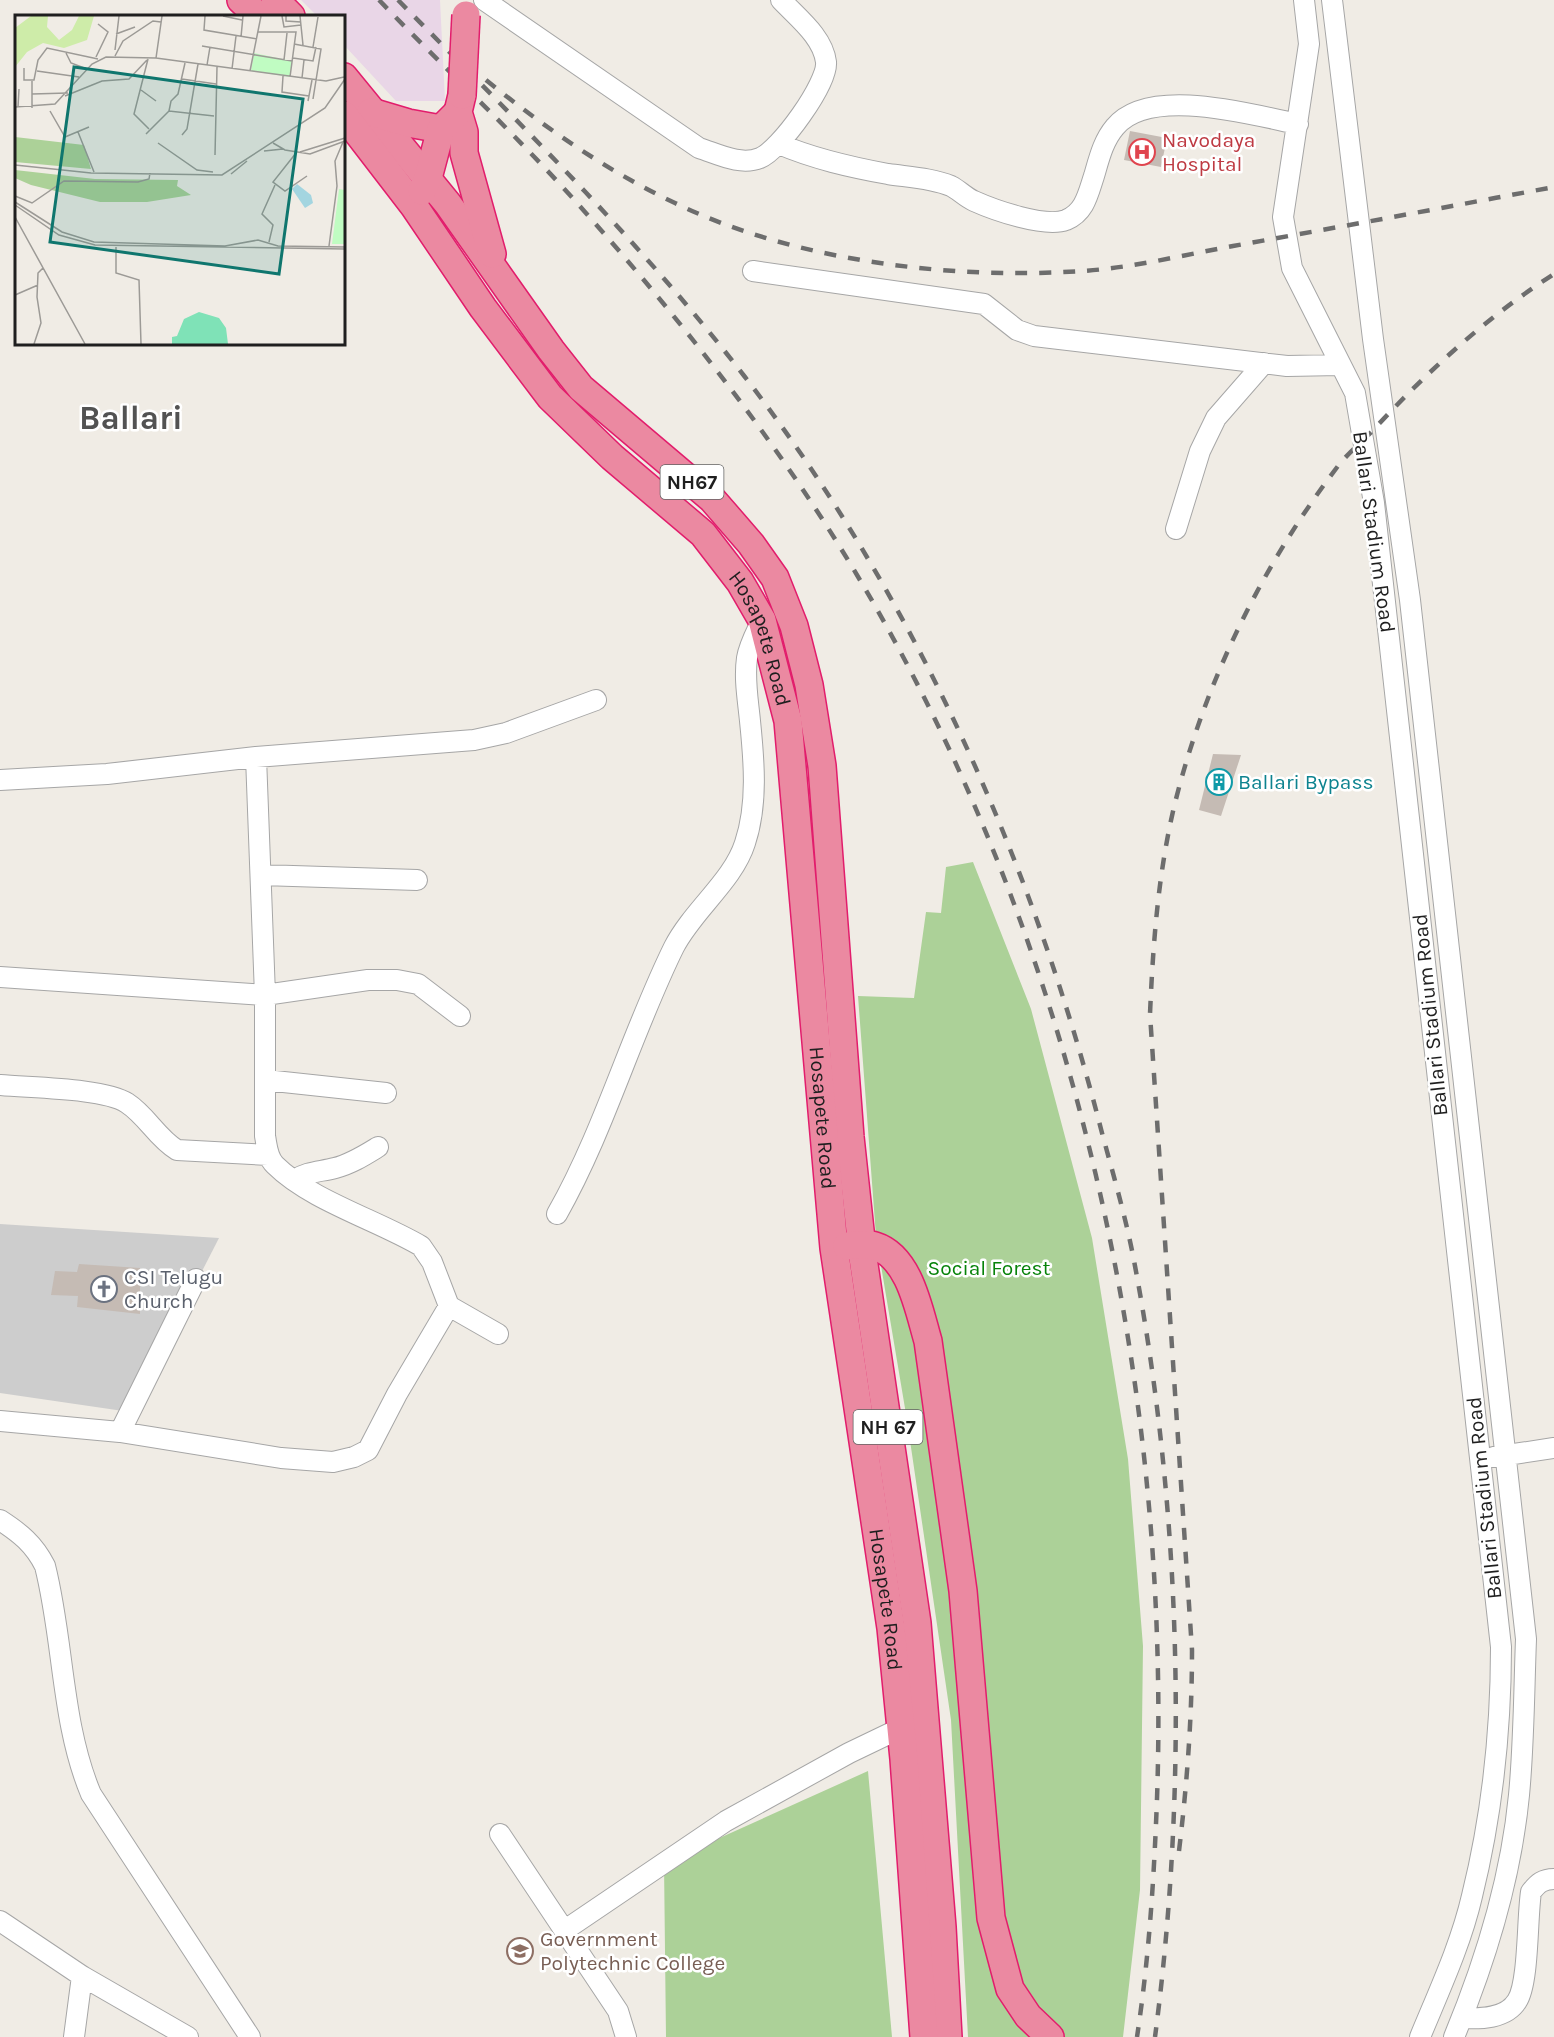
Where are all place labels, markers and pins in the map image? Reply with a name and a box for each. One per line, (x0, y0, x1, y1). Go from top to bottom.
place label: Navodaya Hospital (1162, 128, 1255, 176)
hospital icon: Navodaya Hospital (1127, 137, 1157, 167)
building icon: Ballari Bypass (1204, 767, 1234, 797)
place label: Ballari Bypass (1238, 770, 1374, 794)
place label: CSI Telugu Church (124, 1265, 223, 1313)
church icon: CSI Telugu Church (89, 1274, 119, 1304)
place label: Government Polytechnic College (540, 1927, 725, 1975)
school or university icon: Government Polytechnic College (505, 1936, 535, 1966)

